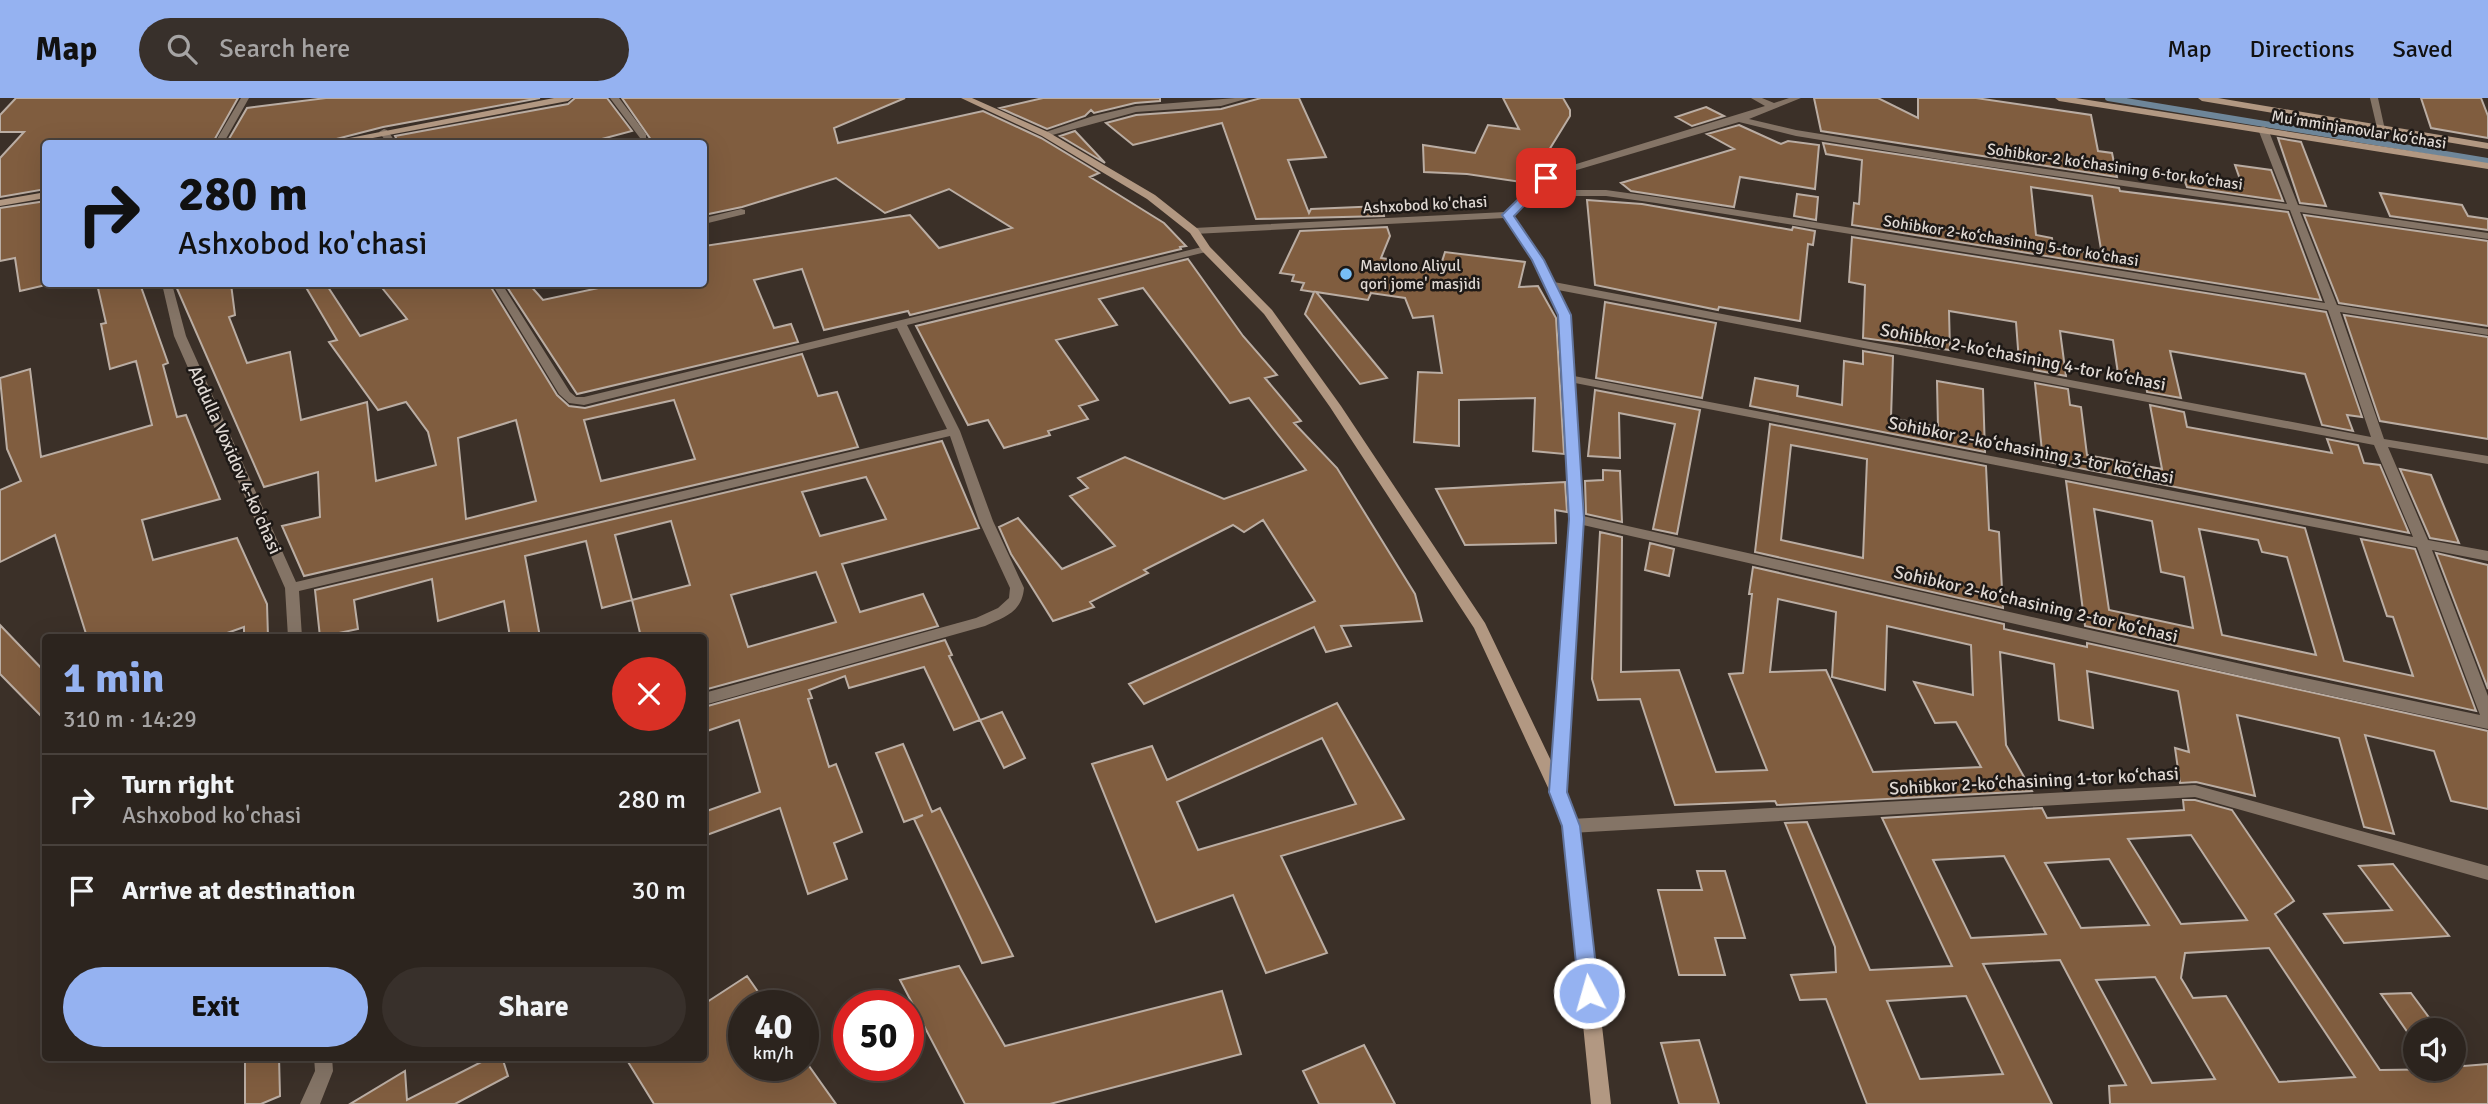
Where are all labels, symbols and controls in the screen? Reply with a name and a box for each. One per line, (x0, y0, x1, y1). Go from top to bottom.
search box (139, 18, 629, 81)
text: Map (35, 29, 97, 70)
icon: search (163, 30, 201, 68)
text: Search here (219, 33, 350, 65)
text: Map (2167, 34, 2212, 64)
text: Directions (2250, 34, 2355, 64)
text: Saved (2393, 34, 2453, 64)
street label: Mu’mminjanovlar ko‘chasi (2270, 106, 2448, 154)
street label: Sohibkor-2 ko‘chasining 6-tor ko‘chasi (1986, 139, 2244, 195)
pin (1516, 148, 1576, 208)
icon: arrive (1527, 159, 1565, 197)
text: 280 m (178, 164, 308, 224)
icon: right (63, 168, 154, 259)
street label: Ashxobod ko'chasi (1362, 192, 1488, 218)
street label: Sohibkor 2-ko‘chasining 5-tor ko‘chasi (1882, 211, 2140, 271)
text: Ashxobod ko'chasi (178, 224, 427, 263)
place label: Mavlono Aliyul qori jome' masjidi (1360, 256, 1481, 294)
marker: Mavlono Aliyul qori jome' masjidi (1338, 266, 1354, 282)
street label: Sohibkor 2-ko‘chasining 4-tor ko‘chasi (1878, 318, 2168, 396)
street label: Abdulla Voxidov 4-ko'chasi (183, 362, 287, 558)
street label: Sohibkor 2-ko‘chasining 3-tor ko‘chasi (1886, 411, 2176, 489)
street label: Sohibkor 2-ko‘chasining 2-tor ko‘chasi (1892, 561, 2180, 647)
text: 1 min (63, 653, 164, 704)
button: close (612, 657, 686, 731)
text: 310 m · 14:29 (63, 705, 197, 734)
street label: Sohibkor 2-ko‘chasining 1-tor ko‘chasi (1889, 762, 2179, 800)
text: Turn right (122, 769, 234, 801)
icon: right (63, 781, 101, 819)
text: 280 m (617, 784, 686, 816)
text: Ashxobod ko'chasi (122, 801, 301, 830)
icon: arrive (63, 872, 101, 910)
text: Arrive at destination (122, 875, 355, 907)
text: 30 m (631, 875, 686, 907)
position arrow (1552, 956, 1626, 1030)
button: Exit (63, 967, 368, 1047)
button: Share (382, 967, 686, 1047)
speed limit sign: 50 (833, 990, 924, 1081)
text: 40 (755, 1005, 792, 1048)
map controls (2403, 1018, 2466, 1081)
button: sound (2403, 1018, 2466, 1081)
text: km/h (753, 1042, 794, 1064)

